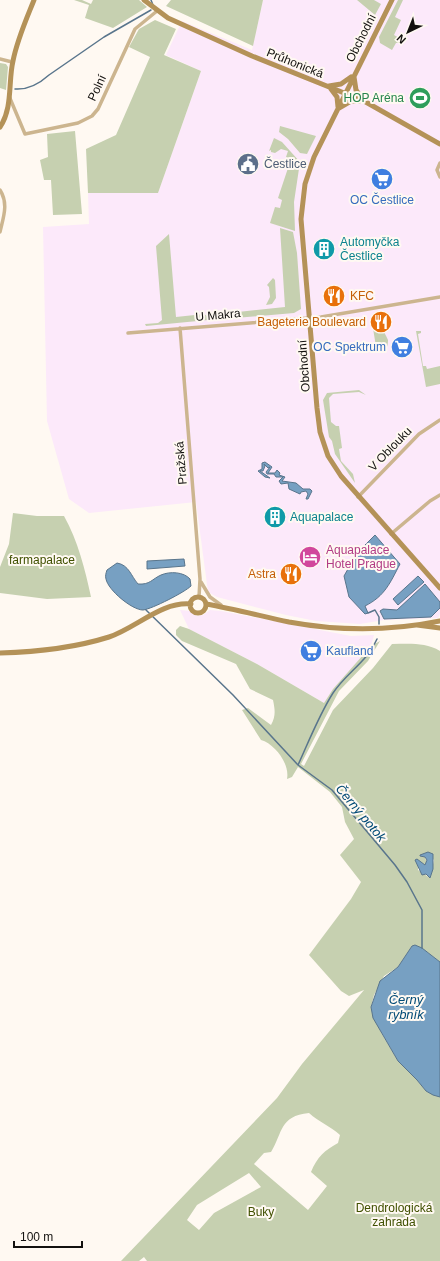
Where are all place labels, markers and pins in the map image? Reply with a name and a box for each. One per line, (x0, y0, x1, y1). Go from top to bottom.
sports icon: HOP Aréna (407, 85, 433, 111)
place label: HOP Aréna (344, 91, 404, 105)
public building icon: Čestlice (235, 151, 261, 177)
place label: Čestlice (264, 156, 307, 171)
supermarket icon: OC Čestlice (369, 166, 395, 192)
place label: OC Čestlice (350, 192, 414, 207)
place label: Automyčka Čestlice (340, 235, 400, 263)
building icon: Automyčka Čestlice (311, 236, 337, 262)
restaurant icon: KFC (321, 283, 347, 309)
place label: KFC (350, 289, 374, 303)
restaurant icon: Bageterie Boulevard (368, 309, 394, 335)
place label: Bageterie Boulevard (257, 315, 366, 329)
supermarket icon: OC Spektrum (389, 334, 415, 360)
place label: OC Spektrum (313, 340, 386, 354)
building icon: Aquapalace (262, 504, 288, 530)
place label: Aquapalace (290, 510, 354, 524)
place label: Aquapalace Hotel Prague (326, 543, 396, 571)
hotel icon: Aquapalace Hotel Prague (297, 544, 323, 570)
restaurant icon: Astra (278, 561, 304, 587)
place label: Astra (248, 567, 276, 581)
supermarket icon: Kaufland (298, 638, 324, 664)
place label: Kaufland (326, 644, 373, 658)

